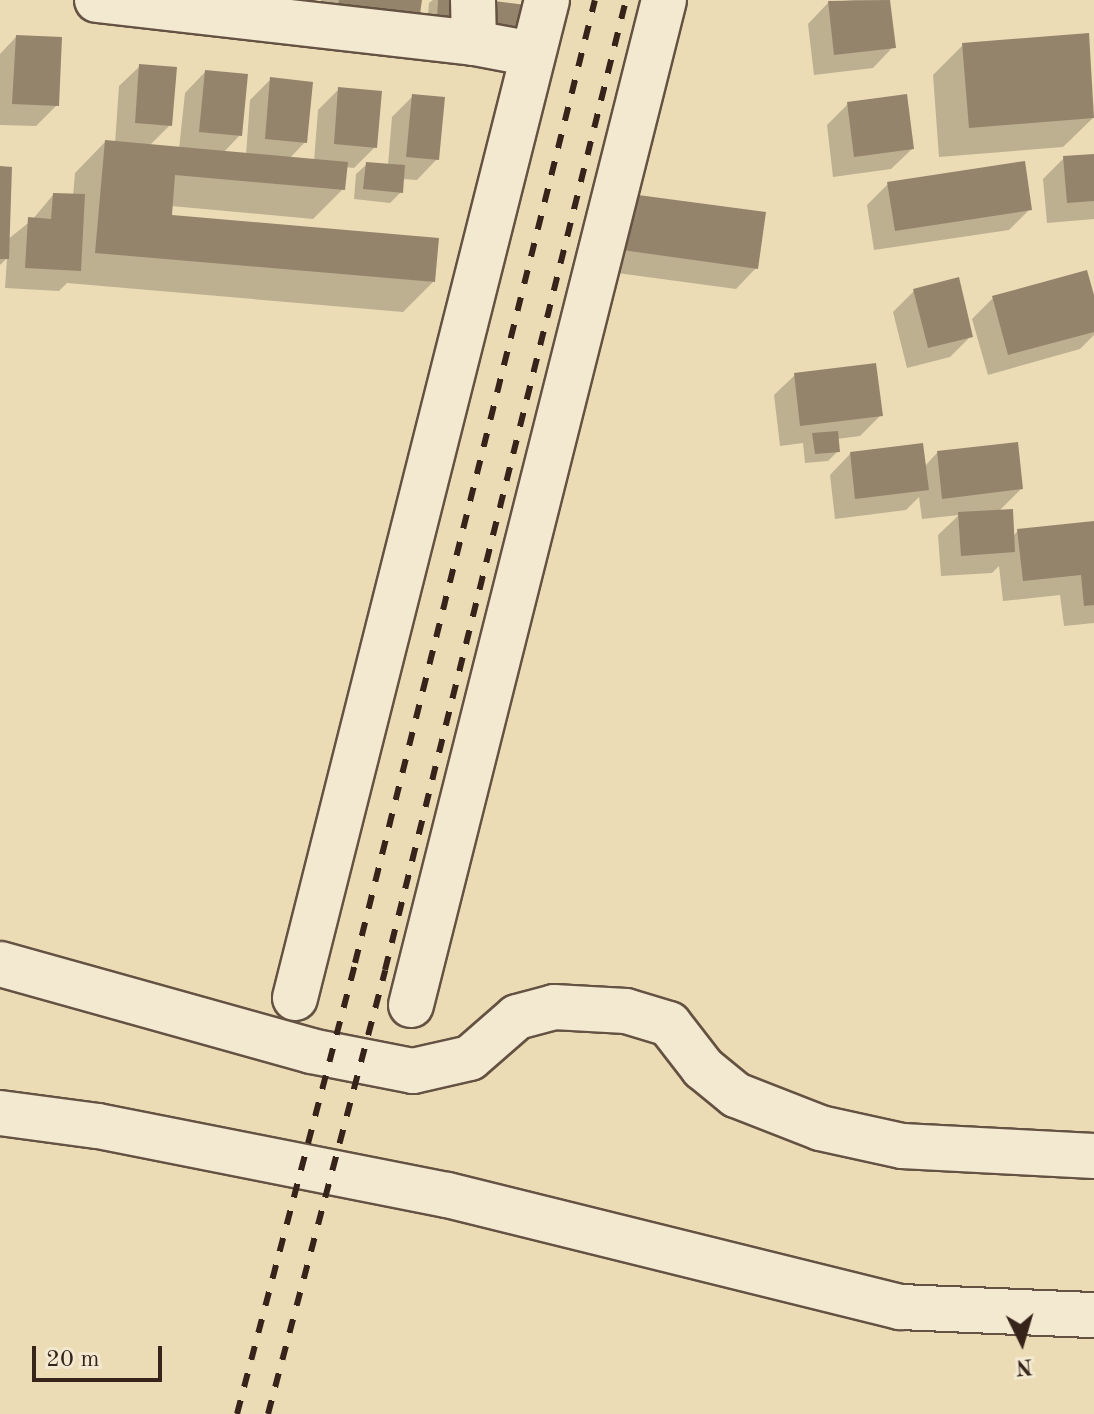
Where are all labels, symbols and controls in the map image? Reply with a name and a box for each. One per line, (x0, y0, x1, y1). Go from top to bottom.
north arrow (982, 1302, 1062, 1382)
scale bar (36, 1330, 166, 1380)
text: 20 m (46, 1348, 100, 1372)
text: N (1015, 1354, 1033, 1378)

